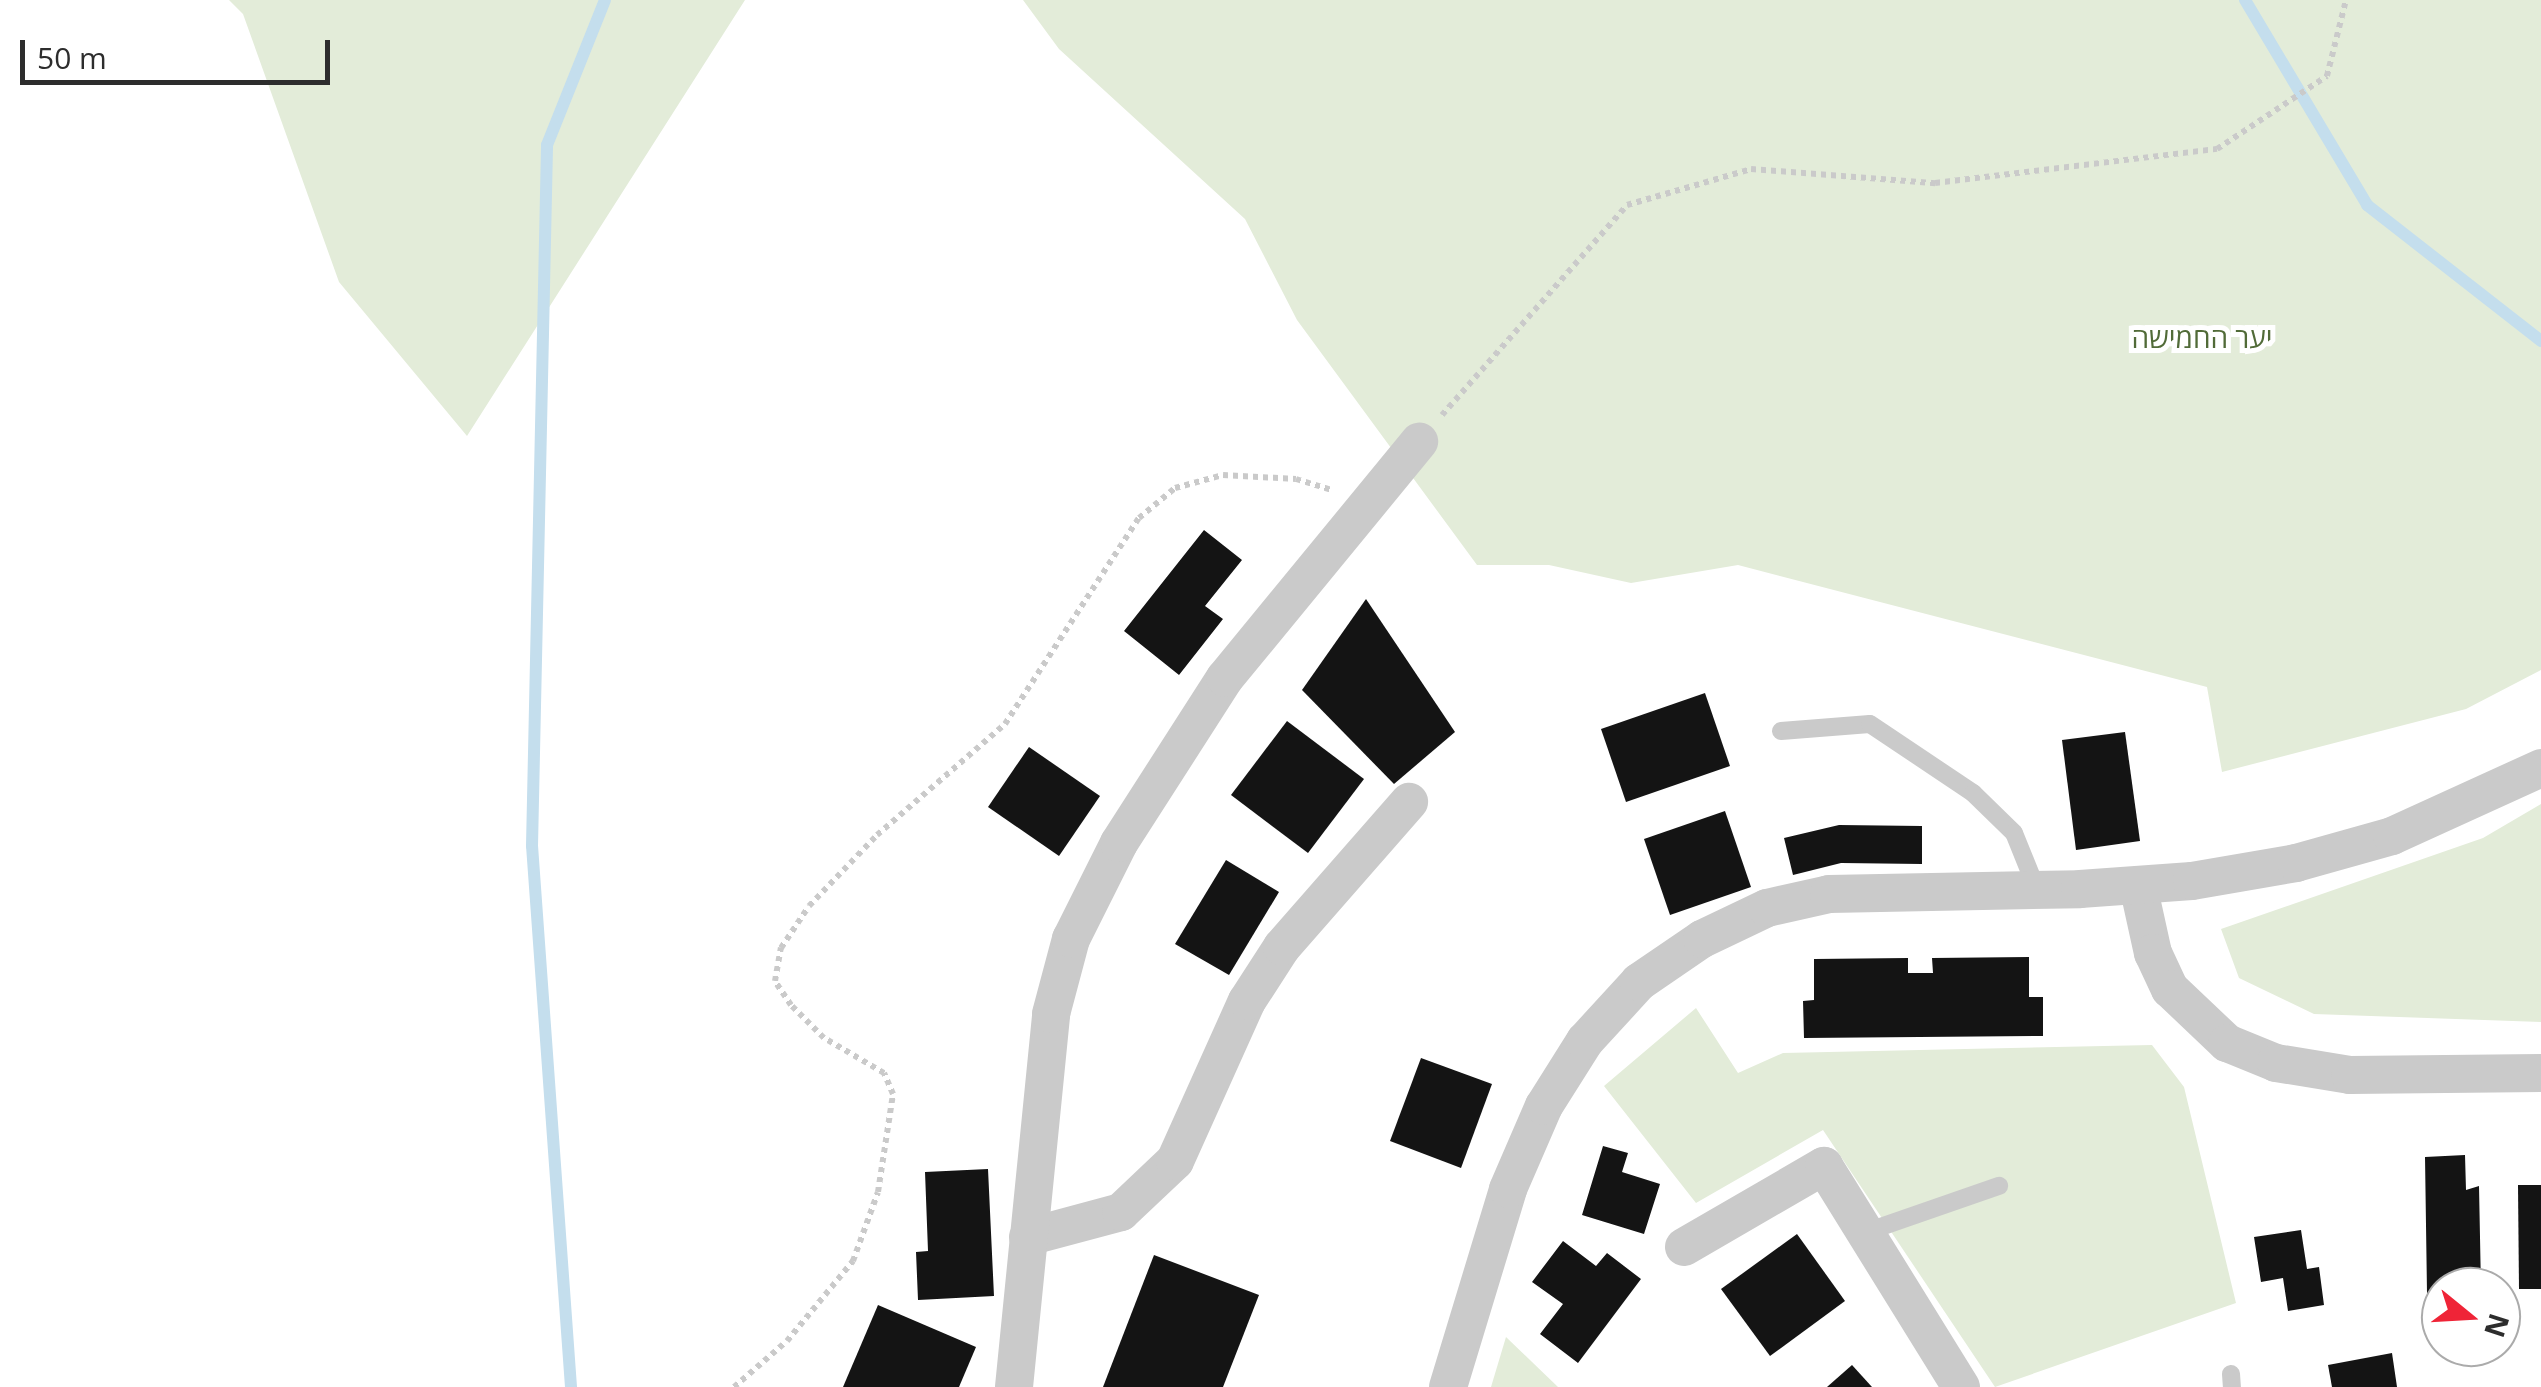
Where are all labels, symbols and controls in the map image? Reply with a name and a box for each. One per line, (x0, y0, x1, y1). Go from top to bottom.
scale bar (25, 20, 335, 82)
text: 50 m (37, 37, 107, 78)
park label: יער החמישה (2131, 320, 2273, 354)
north arrow (2421, 1267, 2521, 1367)
text: N (2476, 1309, 2519, 1342)

